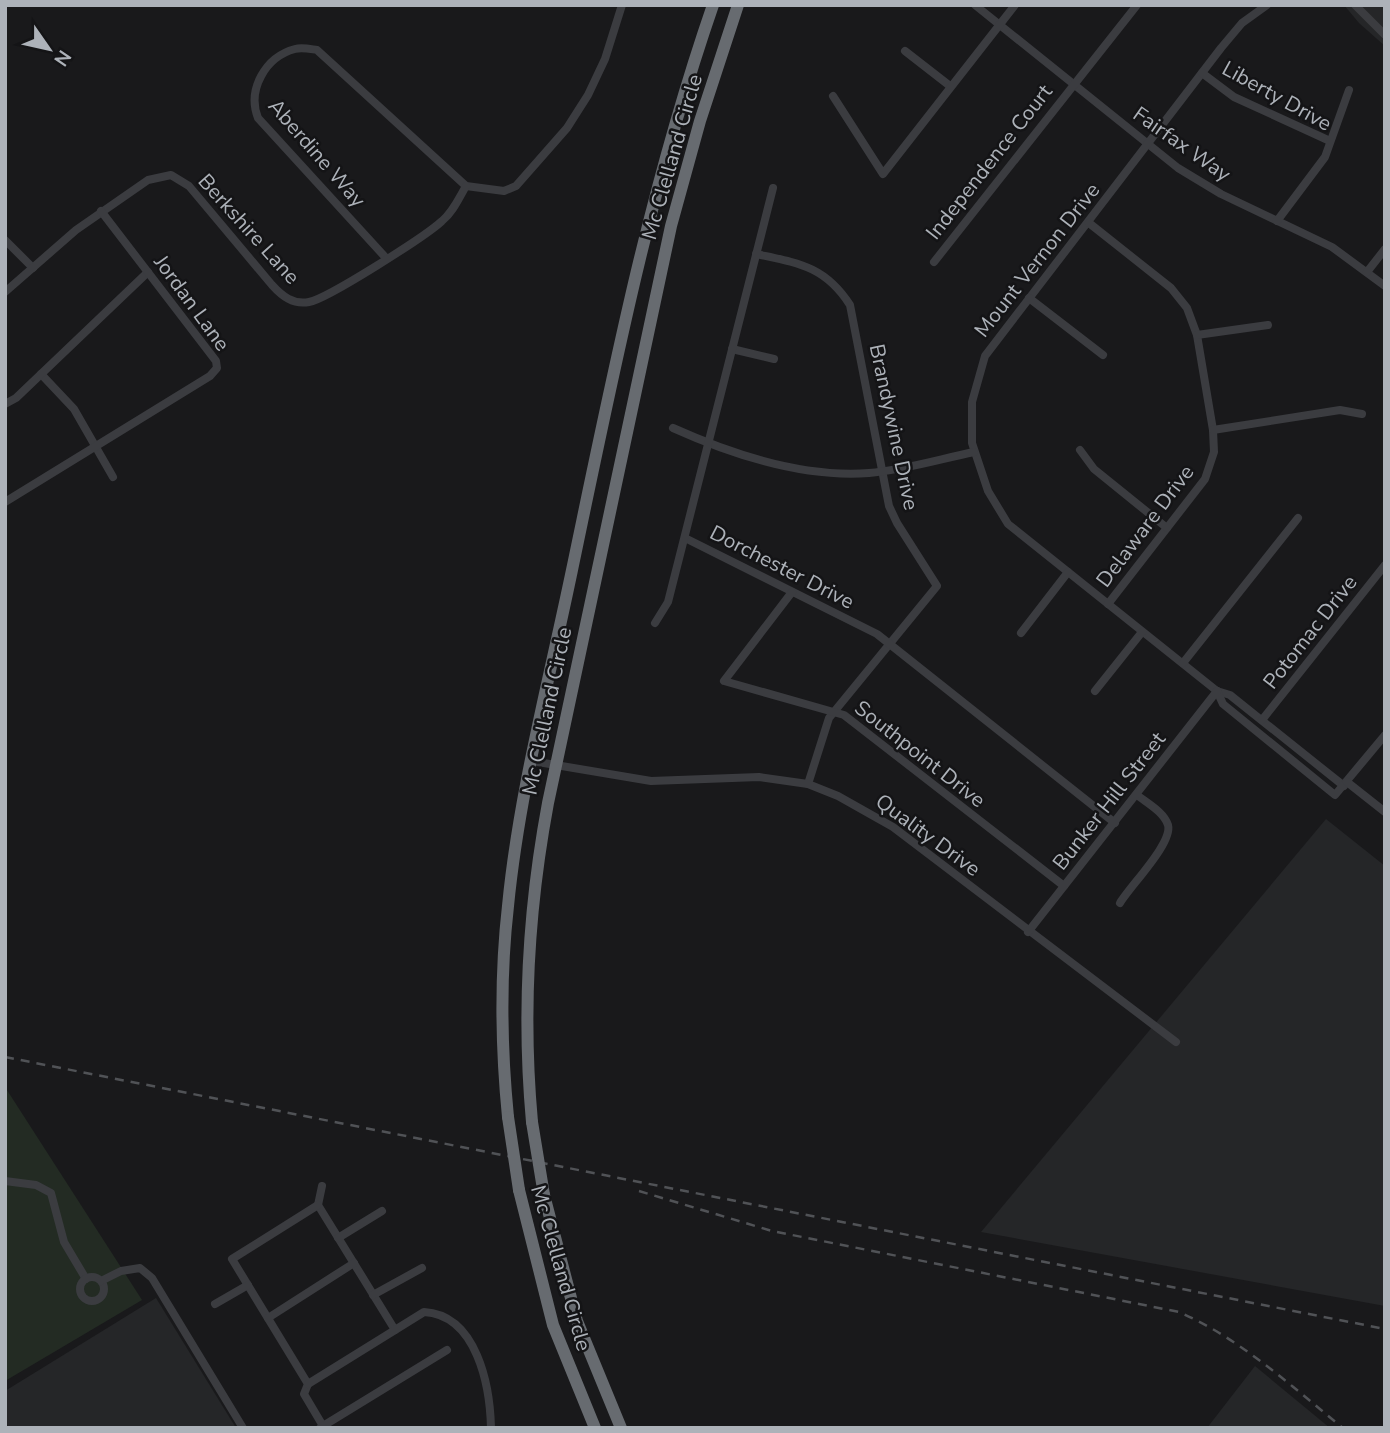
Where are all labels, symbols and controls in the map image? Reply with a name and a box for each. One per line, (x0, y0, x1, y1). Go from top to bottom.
north arrow (14, 14, 84, 84)
text: N (48, 45, 77, 71)
street label: Liberty Drive (1217, 54, 1337, 138)
street label: Mc Clelland Circle (635, 71, 709, 243)
street label: Independence Court (920, 78, 1059, 245)
street label: Aberdine Way (262, 93, 372, 213)
street label: Fairfax Way (1128, 100, 1237, 188)
street label: Berkshire Lane (192, 168, 306, 290)
street label: Mount Vernon Drive (968, 177, 1106, 343)
street label: Jordan Lane (147, 249, 236, 357)
street label: Brandywine Drive (863, 341, 925, 513)
street label: Delaware Drive (1090, 459, 1200, 593)
street label: Dorchester Drive (705, 519, 859, 615)
street label: Potomac Drive (1257, 569, 1363, 695)
street label: Mc Clelland Circle (516, 624, 578, 798)
street label: Southpoint Drive (849, 694, 991, 814)
street label: Bunker Hill Street (1046, 726, 1172, 876)
street label: Quality Drive (870, 787, 986, 883)
street label: Mc Clelland Circle (524, 1182, 598, 1354)

